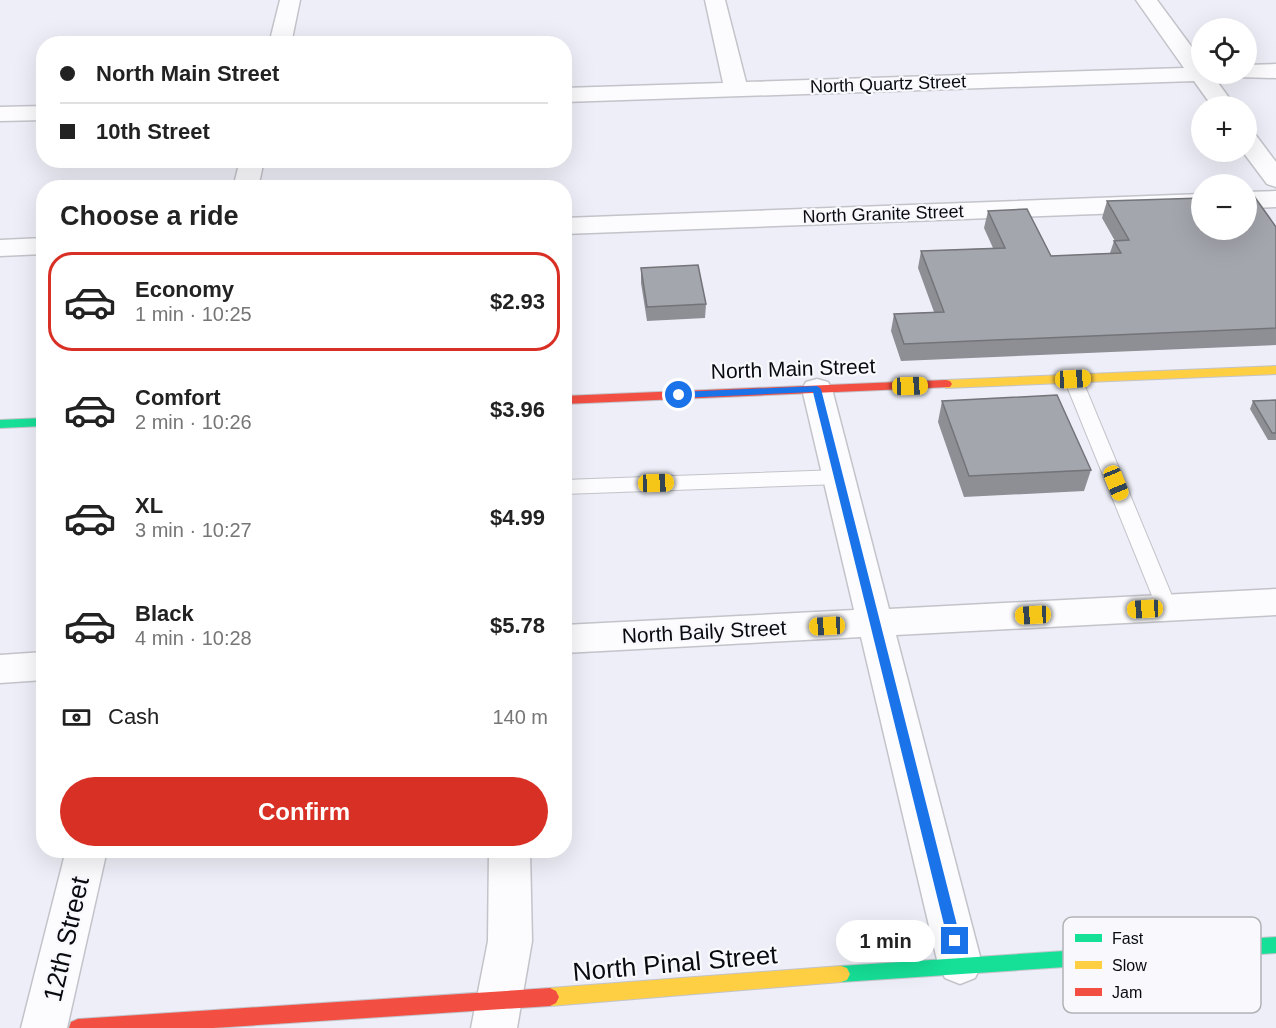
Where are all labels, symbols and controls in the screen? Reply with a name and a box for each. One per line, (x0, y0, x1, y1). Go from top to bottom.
map controls (1191, 18, 1257, 240)
button: locate (1191, 18, 1257, 84)
text: North Main Street (96, 61, 279, 86)
street label: North Quartz Street (810, 71, 966, 97)
button: + (1191, 96, 1257, 162)
text: 10th Street (96, 119, 210, 144)
button: − (1191, 174, 1257, 240)
text: Choose a ride (60, 201, 239, 231)
street label: North Granite Street (802, 201, 964, 227)
icon: car (63, 275, 117, 329)
text: Economy (135, 277, 234, 302)
text: $2.93 (490, 289, 545, 314)
text: 1 min · 10:25 (135, 303, 252, 325)
street label: North Main Street (710, 354, 876, 383)
car (1055, 369, 1091, 389)
car (892, 376, 928, 396)
route start (665, 381, 692, 408)
icon: car (63, 383, 117, 437)
text: Comfort (135, 385, 221, 410)
text: $3.96 (490, 397, 545, 422)
text: 2 min · 10:26 (135, 411, 252, 433)
car (1101, 463, 1131, 503)
car (638, 473, 674, 493)
icon: car (63, 491, 117, 545)
text: XL (135, 493, 163, 518)
text: $4.99 (490, 505, 545, 530)
text: 3 min · 10:27 (135, 519, 252, 541)
icon: car (63, 599, 117, 653)
car (1127, 599, 1163, 619)
text: Black (135, 601, 194, 626)
car (1015, 605, 1051, 625)
text: $5.78 (490, 613, 545, 638)
street label: North Baily Street (621, 616, 787, 647)
car (809, 616, 845, 636)
text: 4 min · 10:28 (135, 627, 252, 649)
icon: cash (60, 701, 93, 734)
text: Cash (108, 704, 159, 729)
text: 140 m (492, 706, 548, 728)
button: Confirm (60, 777, 548, 846)
street label: 12th Street (37, 873, 95, 1004)
legend (1063, 917, 1261, 1013)
callout: 1 min (835, 920, 934, 962)
route end (941, 927, 968, 954)
text: 1 min (859, 930, 912, 952)
text: Fast (1112, 930, 1144, 947)
street label: North Pinal Street (571, 939, 779, 987)
text: Slow (1112, 957, 1147, 974)
text: Jam (1112, 984, 1142, 1001)

